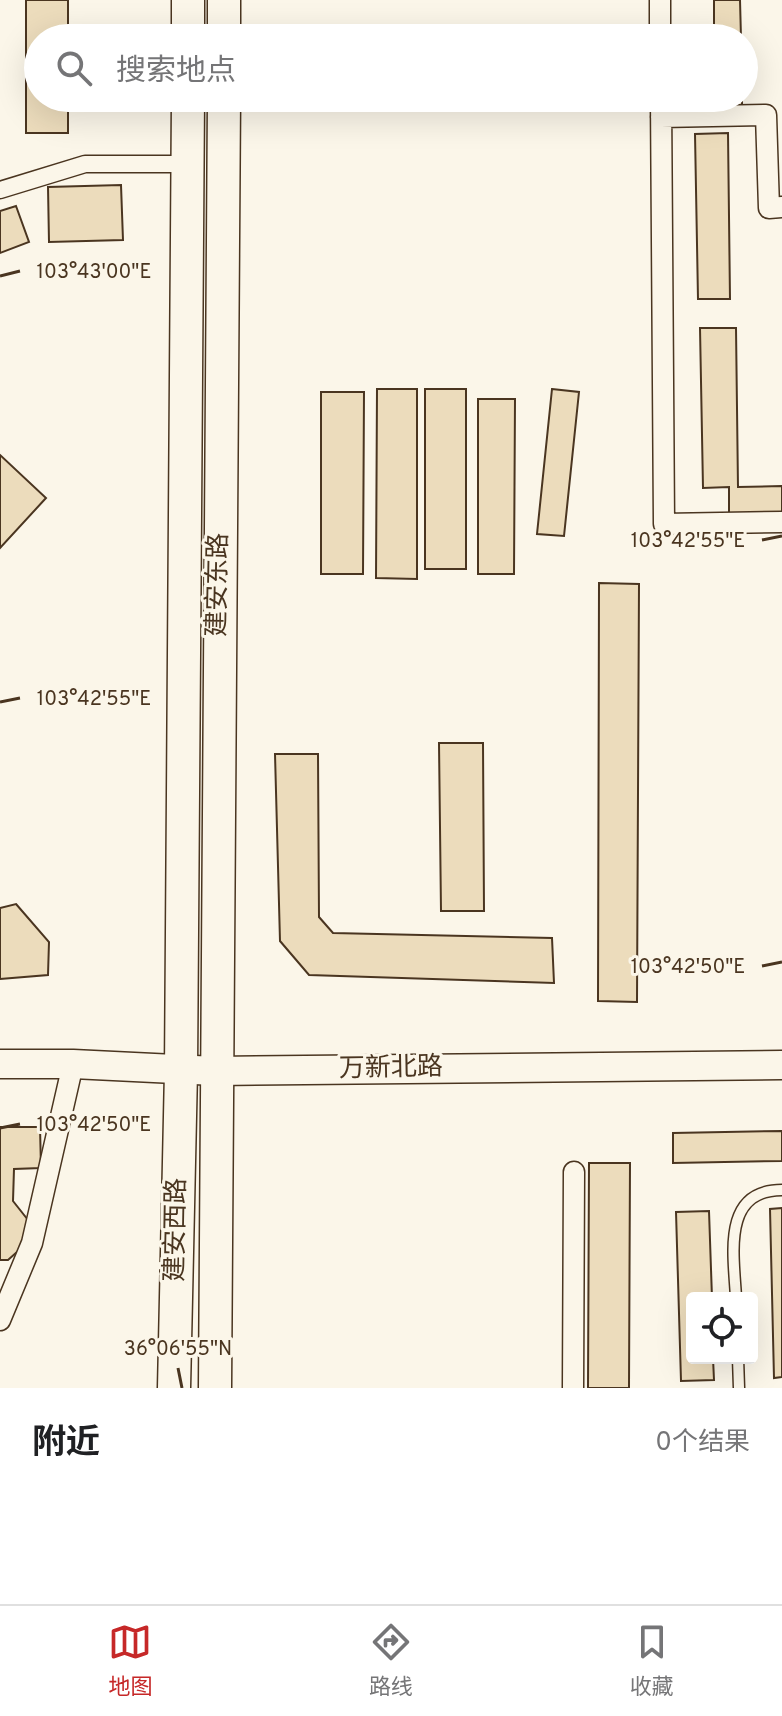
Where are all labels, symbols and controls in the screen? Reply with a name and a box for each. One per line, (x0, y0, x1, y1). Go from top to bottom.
search box (24, 24, 758, 112)
icon: search (52, 46, 96, 90)
text: 搜索地点 (116, 54, 236, 91)
text: 103°43'00"E (37, 260, 151, 286)
text: 103°42'55"E (631, 529, 745, 555)
street label: 建安东路 (202, 533, 236, 637)
text: 103°42'55"E (37, 687, 151, 713)
text: 103°42'50"E (631, 955, 745, 981)
street label: 万新北路 (339, 1052, 443, 1086)
text: 103°42'50"E (37, 1113, 151, 1139)
street label: 建安西路 (160, 1178, 194, 1282)
map controls (686, 1292, 758, 1364)
button: locate (686, 1292, 758, 1364)
text: 36°06'55"N (124, 1337, 232, 1363)
text: 附近 (32, 1423, 100, 1466)
text: 0个结果 (655, 1427, 750, 1460)
tab: 地图 (108, 1620, 152, 1702)
tab: 路线 (369, 1620, 413, 1702)
tab: 收藏 (630, 1620, 674, 1702)

